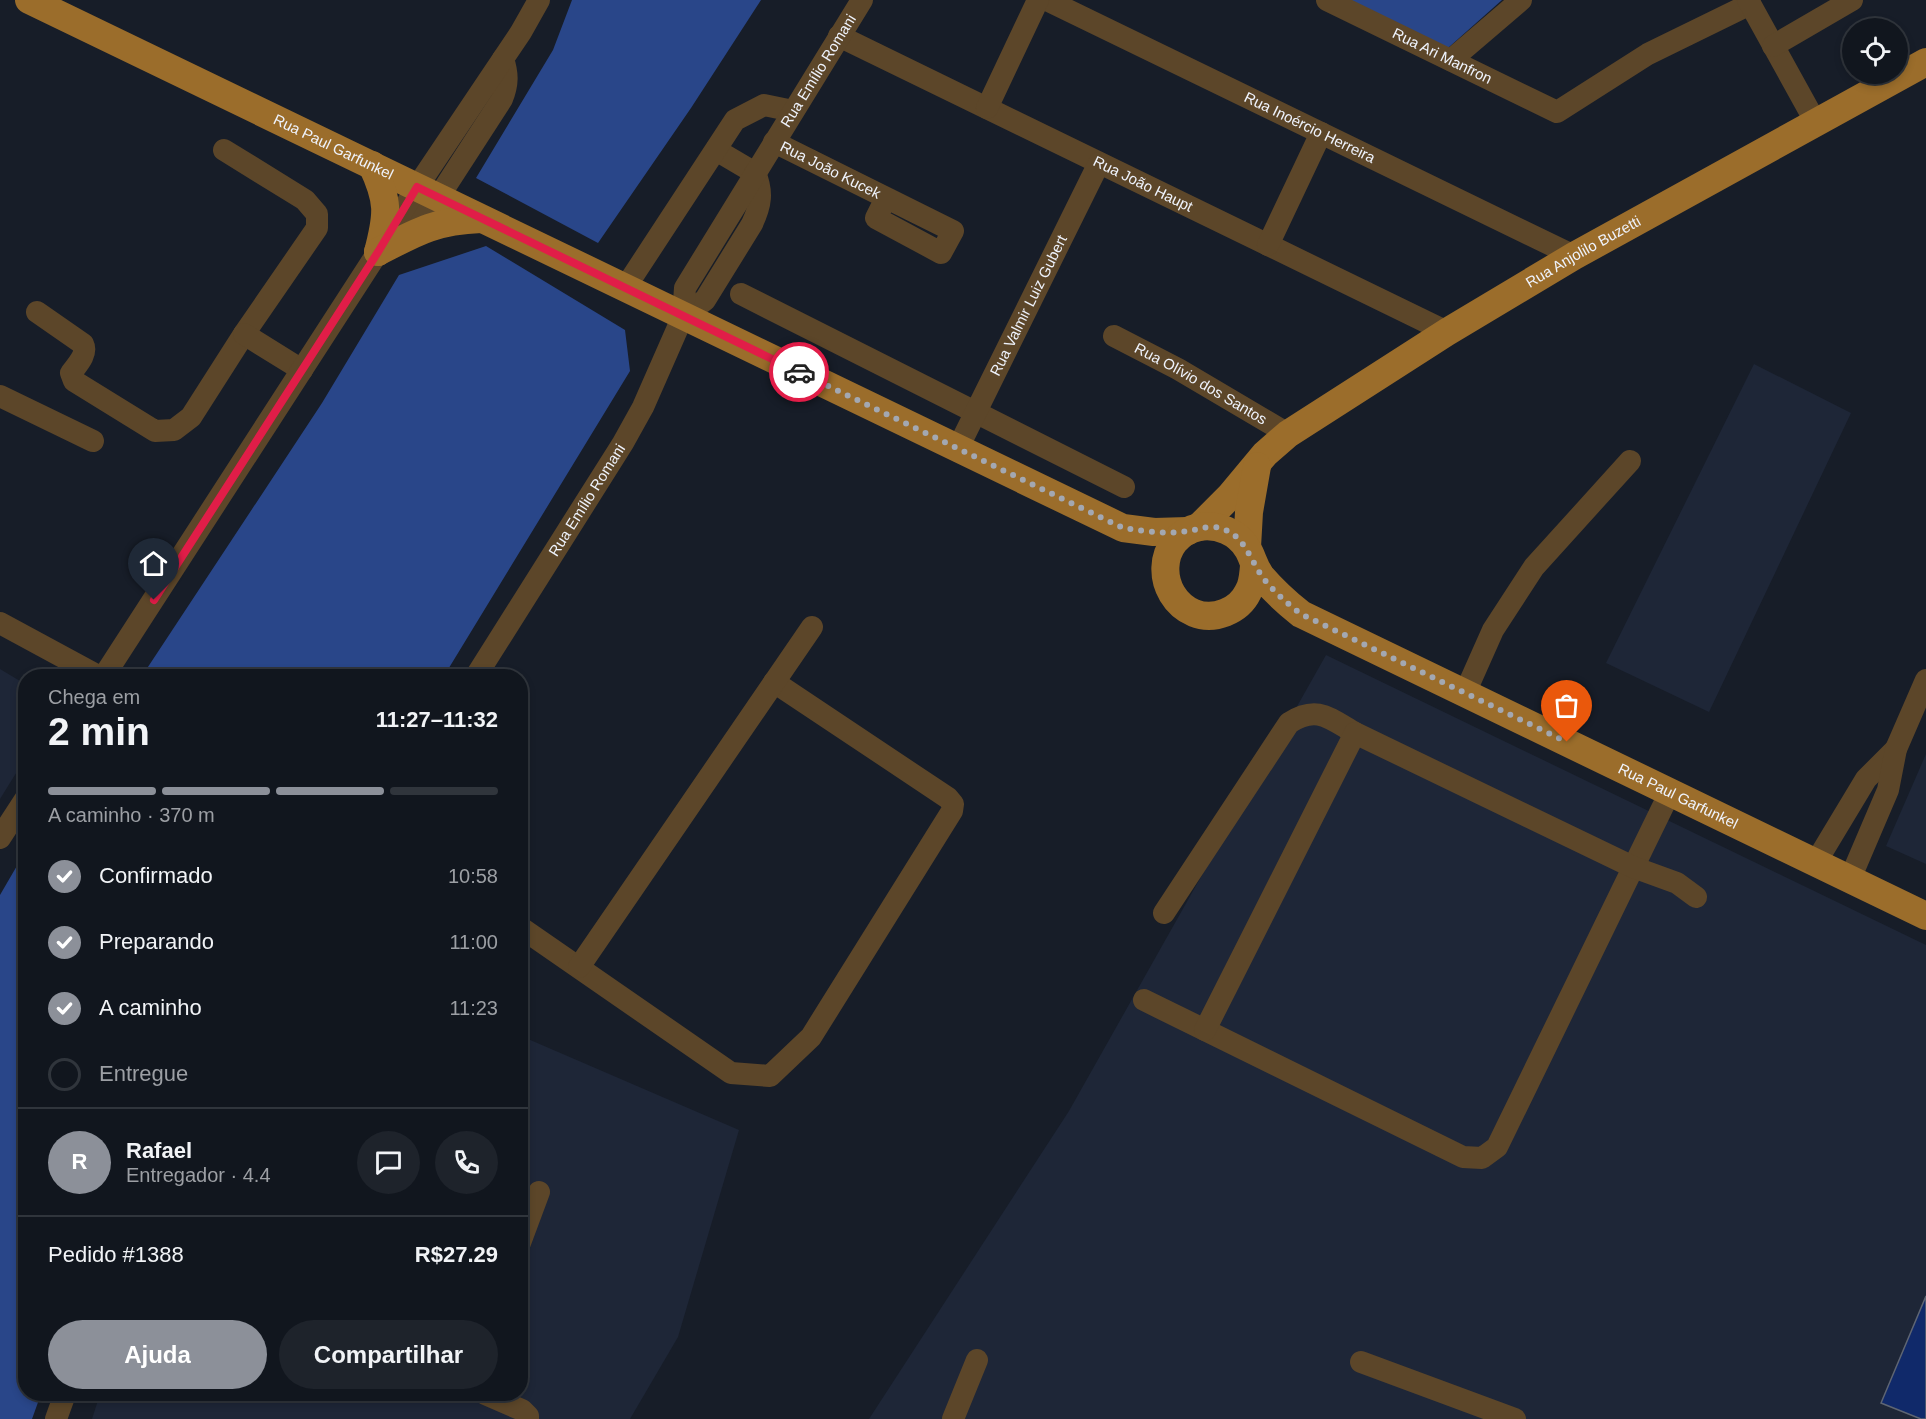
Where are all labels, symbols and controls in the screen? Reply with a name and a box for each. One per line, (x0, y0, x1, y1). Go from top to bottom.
street label: Rua Emílio Romani (777, 11, 859, 130)
map controls (1842, 18, 1908, 84)
button: locate (1842, 18, 1908, 84)
street label: Rua Ari Manfron (1390, 24, 1495, 87)
street label: Rua Inoércio Herreira (1242, 88, 1379, 166)
street label: Rua Paul Garfunkel (271, 110, 396, 183)
street label: Rua João Kucek (778, 137, 884, 202)
street label: Rua João Haupt (1091, 152, 1196, 215)
street label: Rua Anjolilo Buzetti (1523, 212, 1643, 291)
street label: Rua Valmir Luiz Gubert (986, 231, 1070, 378)
street label: Rua Olívio dos Santos (1132, 339, 1270, 428)
courier (769, 342, 829, 402)
icon: car (783, 356, 816, 389)
street label: Rua Emílio Romani (545, 441, 628, 559)
pin (128, 538, 179, 600)
icon: home (137, 547, 170, 580)
pin (1541, 680, 1592, 742)
text: Chega em (48, 686, 140, 708)
icon: bag (1550, 689, 1583, 722)
text: 11:27–11:32 (376, 707, 498, 732)
text: 2 min (48, 710, 150, 753)
street label: Rua Paul Garfunkel (1616, 760, 1741, 832)
text: A caminho · 370 m (48, 804, 215, 826)
icon: check (48, 860, 81, 893)
text: Confirmado (99, 863, 213, 888)
text: 10:58 (448, 865, 498, 887)
icon: check (48, 926, 81, 959)
text: Preparando (99, 929, 214, 954)
text: 11:00 (449, 931, 498, 953)
icon: check (48, 992, 81, 1025)
text: A caminho (99, 995, 202, 1020)
text: 11:23 (449, 997, 498, 1019)
text: Entregue (99, 1061, 188, 1086)
button: chat (357, 1131, 420, 1194)
button: phone (435, 1131, 498, 1194)
text: Rafael (126, 1138, 192, 1163)
text: R (72, 1149, 87, 1174)
text: Entregador · 4.4 (126, 1164, 271, 1186)
text: Pedido #1388 (48, 1242, 184, 1267)
text: R$27.29 (415, 1242, 498, 1267)
button: Ajuda (48, 1320, 267, 1389)
button: Compartilhar (279, 1320, 498, 1389)

